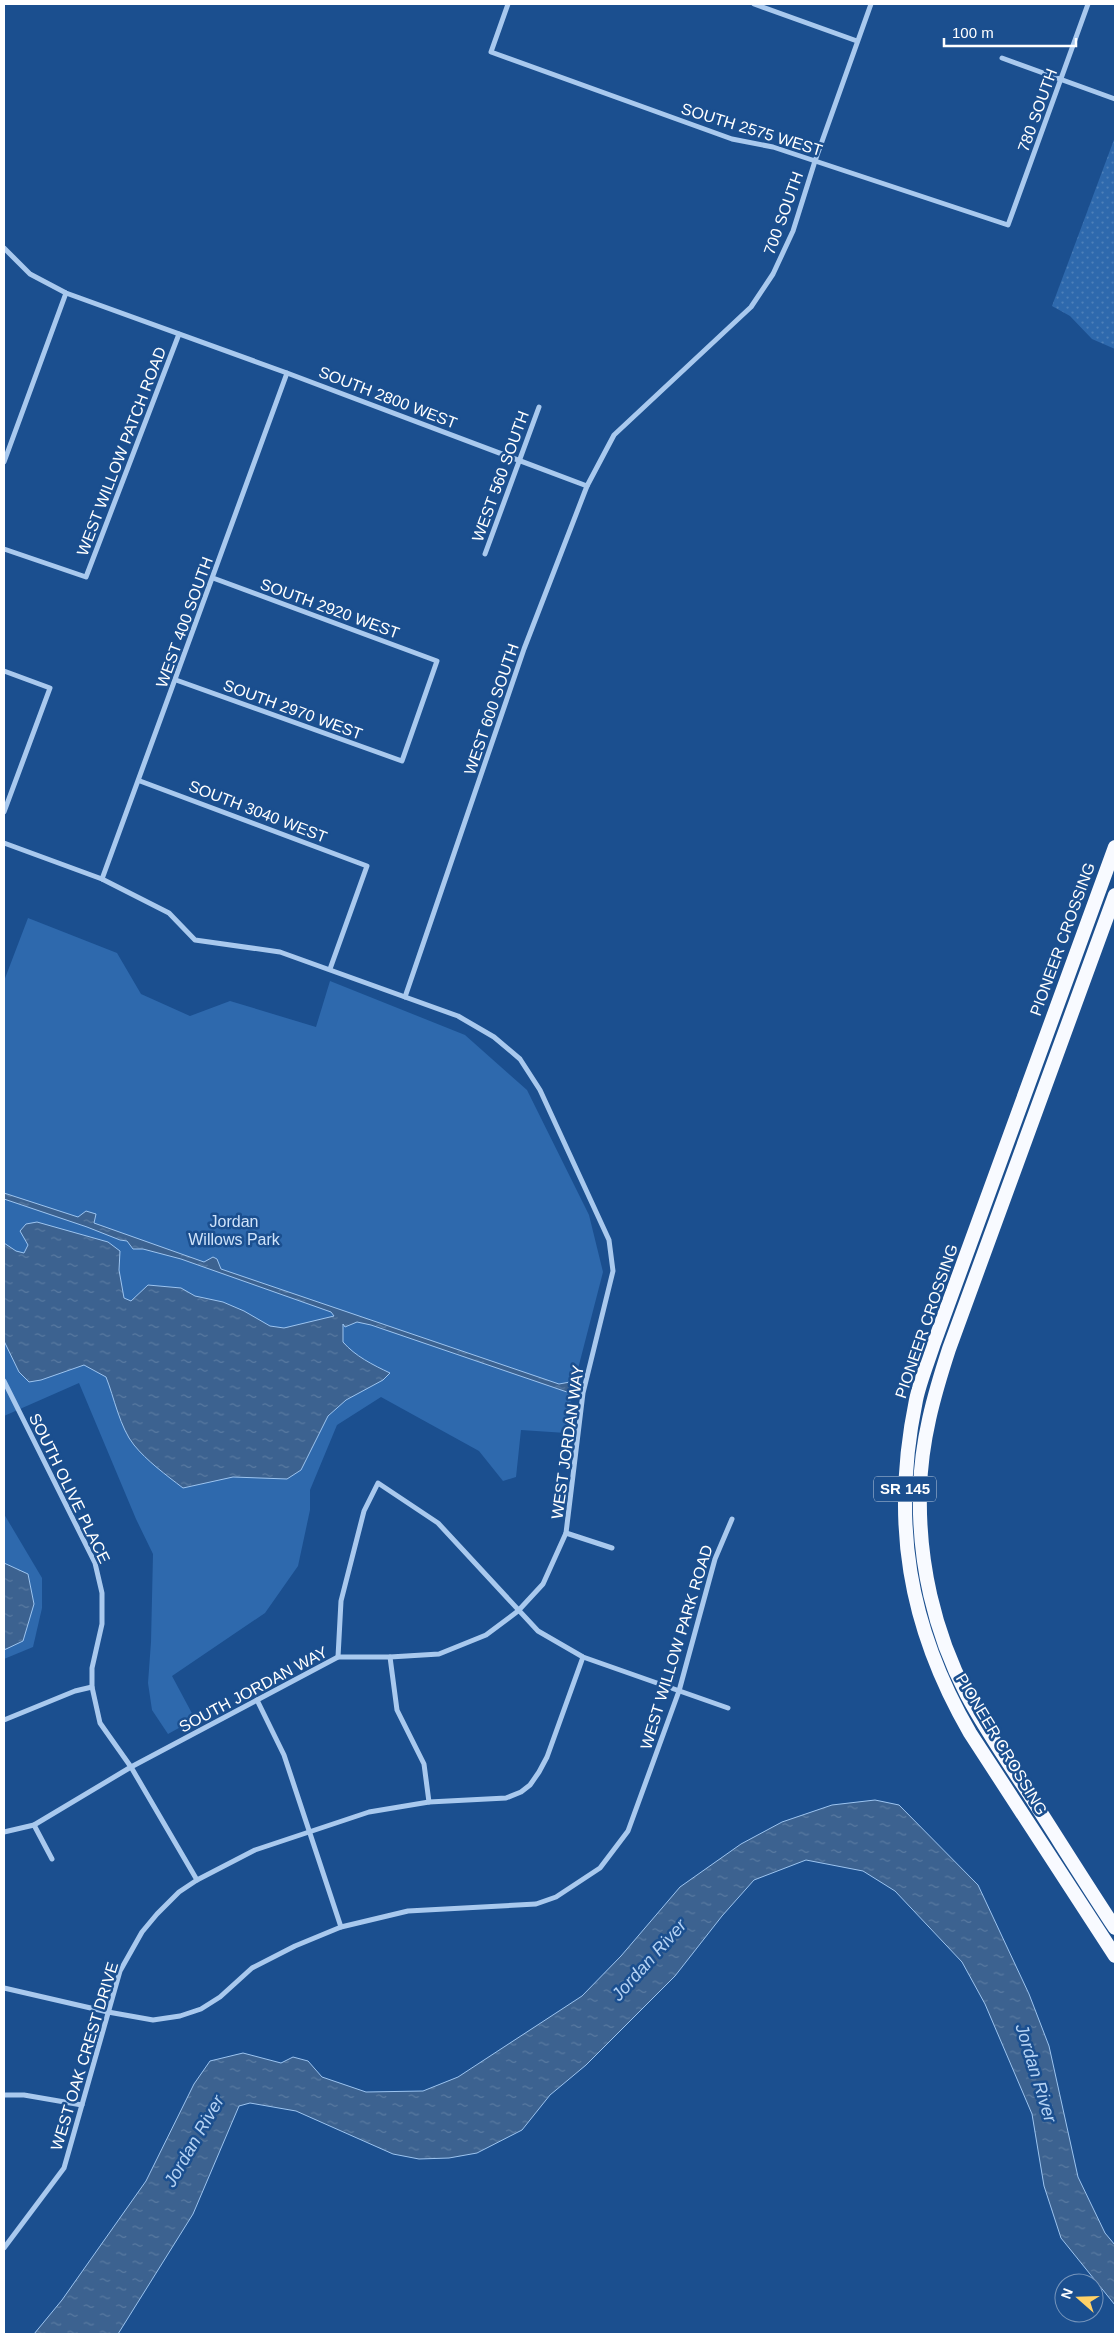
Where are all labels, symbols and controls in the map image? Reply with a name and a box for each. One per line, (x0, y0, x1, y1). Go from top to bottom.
scale bar (944, 15, 1076, 47)
text: 100 m (952, 24, 994, 41)
street label: 780 SOUTH (1015, 66, 1060, 154)
street label: SOUTH 2575 WEST (679, 100, 825, 159)
street label: 700 SOUTH (761, 169, 806, 257)
street label: WEST WILLOW PATCH ROAD (74, 344, 169, 558)
street label: SOUTH 2800 WEST (316, 363, 460, 432)
street label: WEST 560 SOUTH (469, 409, 532, 544)
street label: WEST 400 SOUTH (153, 555, 216, 690)
street label: SOUTH 2920 WEST (258, 575, 402, 642)
street label: WEST 600 SOUTH (461, 641, 522, 777)
street label: SOUTH 2970 WEST (221, 676, 365, 743)
street label: SOUTH 3040 WEST (186, 777, 330, 846)
street label: PIONEER CROSSING (1027, 860, 1098, 1018)
park label: Jordan Willows Park (188, 1213, 281, 1248)
street label: PIONEER CROSSING (892, 1242, 961, 1400)
street label: WEST JORDAN WAY (548, 1364, 587, 1520)
street label: SOUTH OLIVE PLACE (26, 1411, 113, 1566)
road number: SR 145 (874, 1476, 936, 1502)
street label: WEST WILLOW PARK ROAD (637, 1543, 716, 1751)
street label: SOUTH JORDAN WAY (176, 1643, 331, 1736)
street label: PIONEER CROSSING (953, 1671, 1051, 1818)
water label: Jordan River (607, 1915, 691, 2005)
street label: WEST OAK CREST DRIVE (48, 1960, 121, 2152)
water label: Jordan River (1011, 2020, 1061, 2126)
water label: Jordan River (159, 2091, 229, 2191)
north arrow (1054, 2273, 1104, 2323)
text: N (1058, 2286, 1076, 2301)

